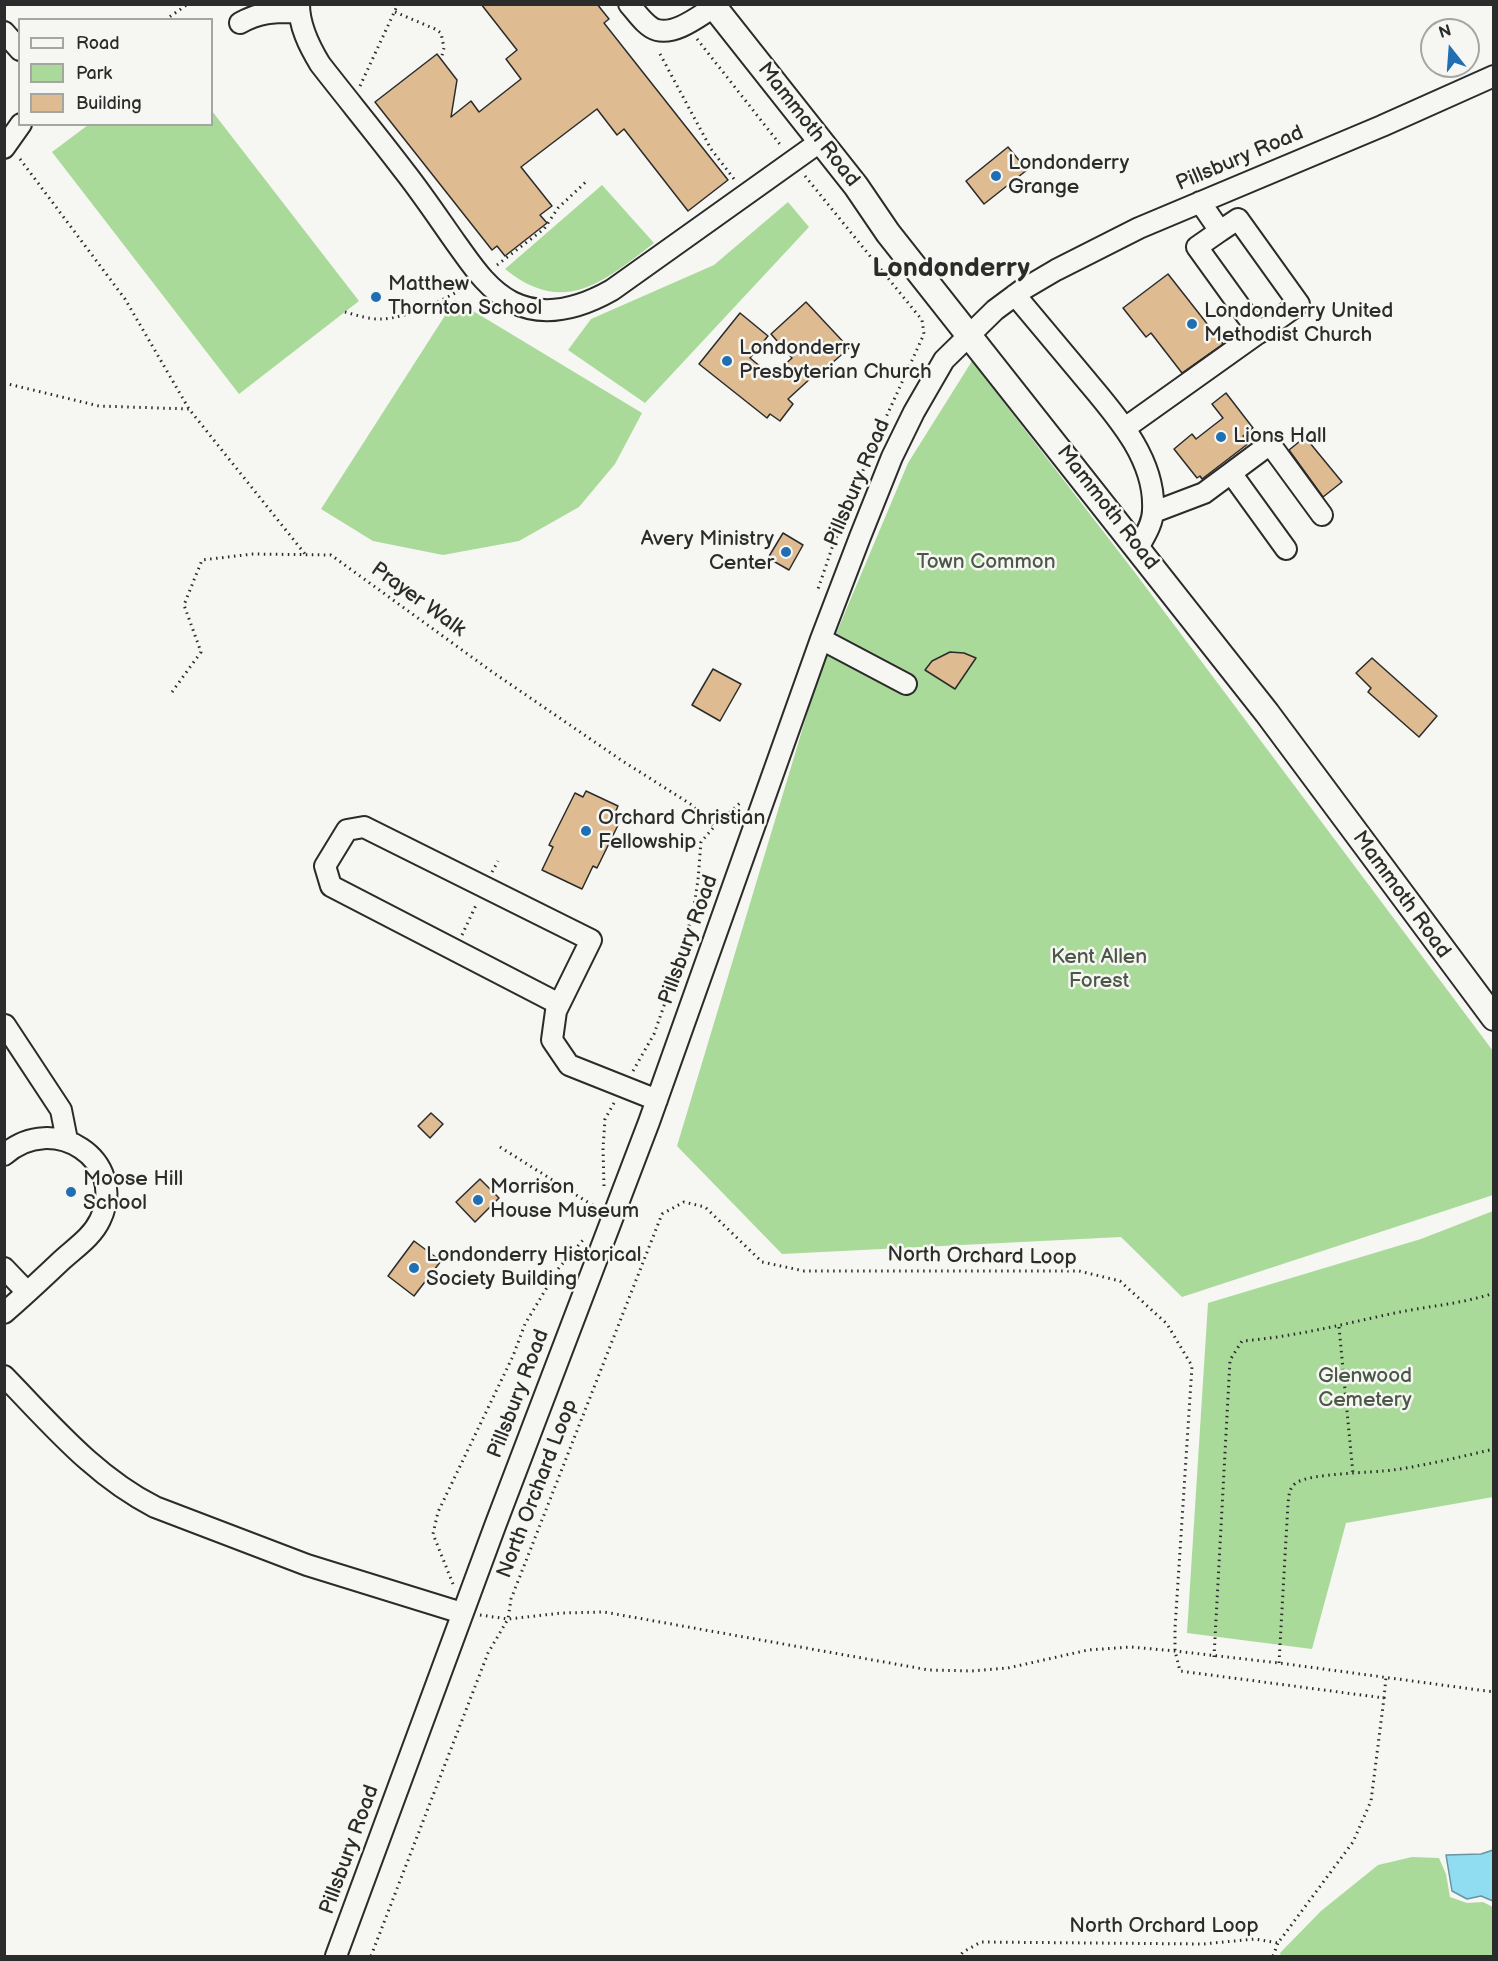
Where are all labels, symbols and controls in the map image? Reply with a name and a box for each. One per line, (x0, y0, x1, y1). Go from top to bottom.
legend (18, 18, 213, 126)
north arrow (1420, 18, 1480, 78)
text: N (1437, 21, 1454, 43)
text: Road (76, 33, 120, 54)
street label: Mammoth Road (752, 58, 864, 192)
text: Park (76, 63, 112, 84)
text: Building (76, 93, 142, 114)
street label: Pillsbury Road (1173, 121, 1307, 197)
place label: Londonderry Grange (1008, 151, 1129, 201)
marker: Londonderry Grange (989, 169, 1003, 183)
district label: Londonderry (872, 253, 1030, 285)
place label: Matthew Thornton School (388, 272, 542, 322)
marker: Matthew Thornton School (369, 290, 383, 304)
place label: Londonderry United Methodist Church (1204, 299, 1393, 349)
marker: Londonderry United Methodist Church (1185, 317, 1199, 331)
place label: Londonderry Presbyterian Church (739, 336, 932, 386)
marker: Londonderry Presbyterian Church (720, 354, 734, 368)
street label: Pillsbury Road (820, 416, 896, 550)
place label: Lions Hall (1233, 424, 1326, 450)
marker: Lions Hall (1214, 430, 1228, 444)
street label: Mammoth Road (1051, 441, 1163, 575)
place label: Avery Ministry Center (641, 527, 774, 577)
marker: Avery Ministry Center (779, 545, 793, 559)
park label: Town Common (916, 550, 1056, 576)
street label: Prayer Walk (366, 557, 470, 643)
place label: Orchard Christian Fellowship (598, 806, 765, 856)
marker: Orchard Christian Fellowship (579, 824, 593, 838)
street label: Mammoth Road (1346, 827, 1456, 963)
street label: Pillsbury Road (654, 872, 724, 1008)
park label: Kent Allen Forest (1051, 945, 1147, 995)
place label: Moose Hill School (83, 1167, 183, 1217)
place label: Morrison House Museum (490, 1175, 639, 1225)
marker: Moose Hill School (64, 1185, 78, 1199)
marker: Morrison House Museum (471, 1193, 485, 1207)
place label: Londonderry Historical Society Building (426, 1243, 642, 1293)
street label: North Orchard Loop (887, 1243, 1077, 1271)
marker: Londonderry Historical Society Building (407, 1261, 421, 1275)
street label: Pillsbury Road (483, 1326, 555, 1462)
park label: Glenwood Cemetery (1318, 1364, 1412, 1414)
street label: North Orchard Loop (492, 1396, 584, 1582)
street label: Pillsbury Road (315, 1782, 385, 1918)
street label: North Orchard Loop (1069, 1914, 1259, 1940)

